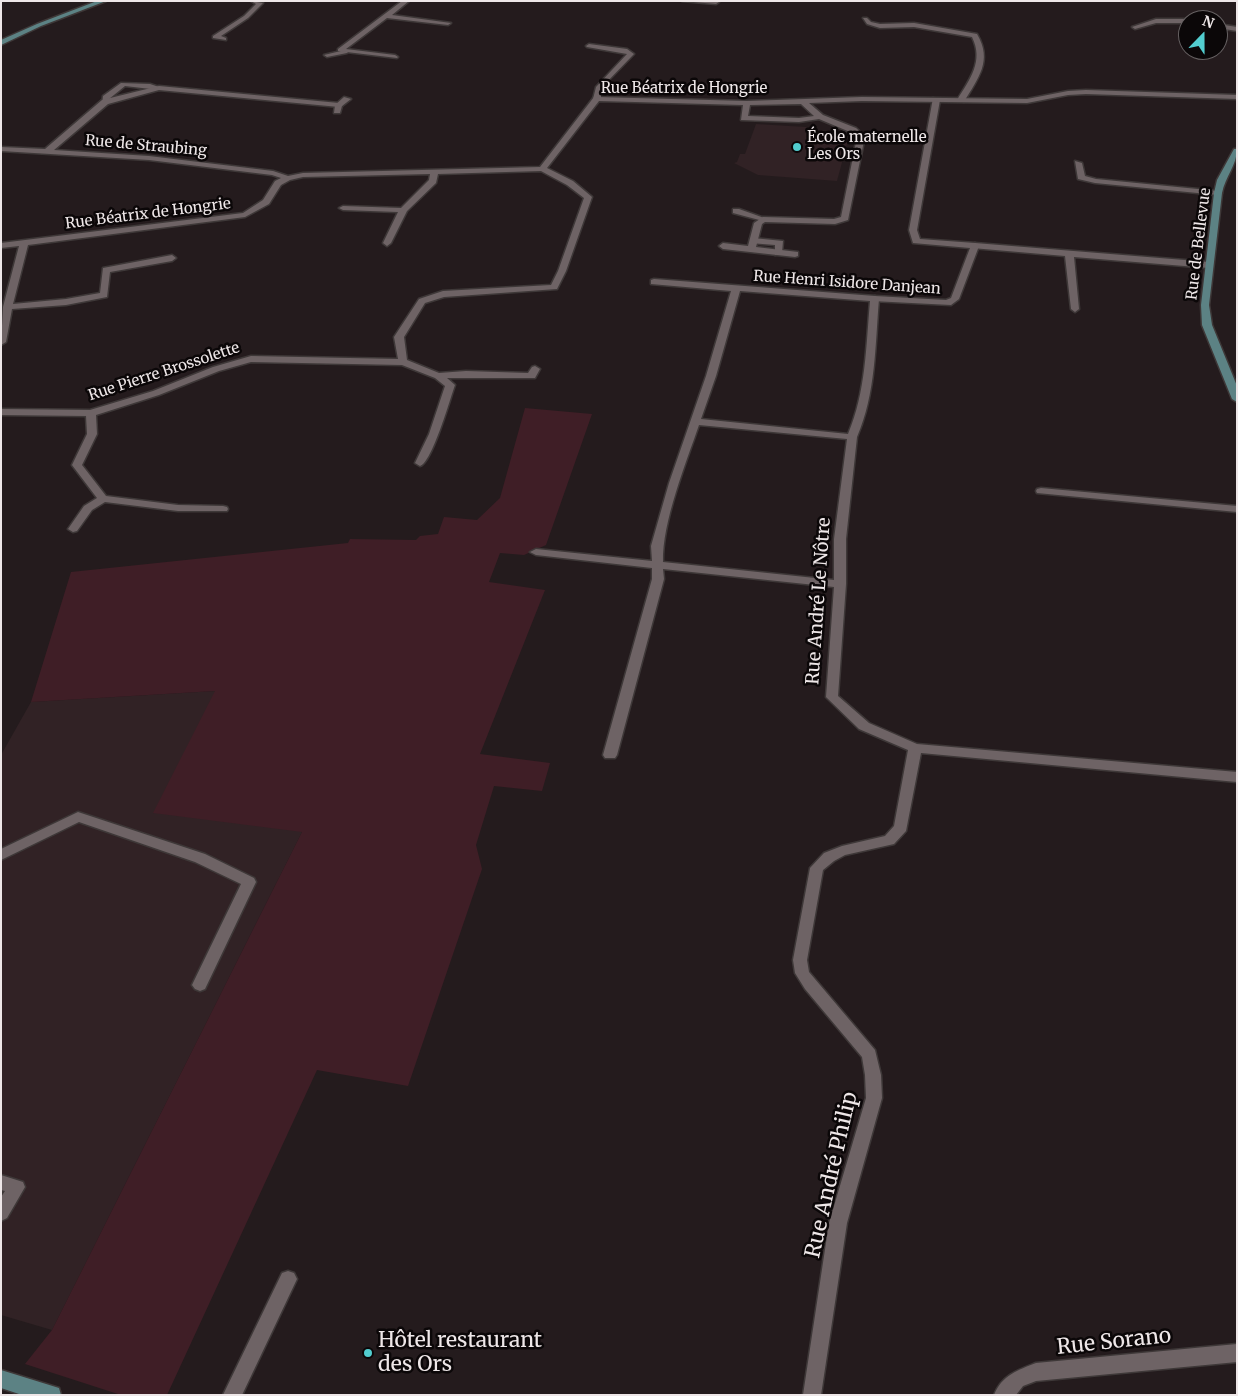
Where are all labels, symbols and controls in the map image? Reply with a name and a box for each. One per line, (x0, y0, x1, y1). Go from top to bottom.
north arrow (1178, 10, 1228, 60)
text: N (1200, 12, 1217, 32)
street label: Rue Béatrix de Hongrie (601, 80, 767, 98)
place label: École maternelle Les Ors (807, 129, 927, 164)
street label: Rue de Straubing (84, 132, 208, 160)
marker: École maternelle Les Ors (791, 141, 803, 153)
street label: Rue de Bellevue (1183, 187, 1215, 301)
street label: Rue Béatrix de Hongrie (64, 195, 232, 233)
street label: Rue Henri Isidore Danjean (753, 267, 941, 299)
street label: Rue Pierre Brossolette (86, 339, 242, 405)
street label: Rue André Le Nôtre (802, 517, 836, 685)
street label: Rue André Philip (801, 1090, 863, 1260)
street label: Rue Sorano (1056, 1323, 1172, 1361)
place label: Hôtel restaurant des Ors (378, 1328, 542, 1378)
marker: Hôtel restaurant des Ors (362, 1347, 374, 1359)

